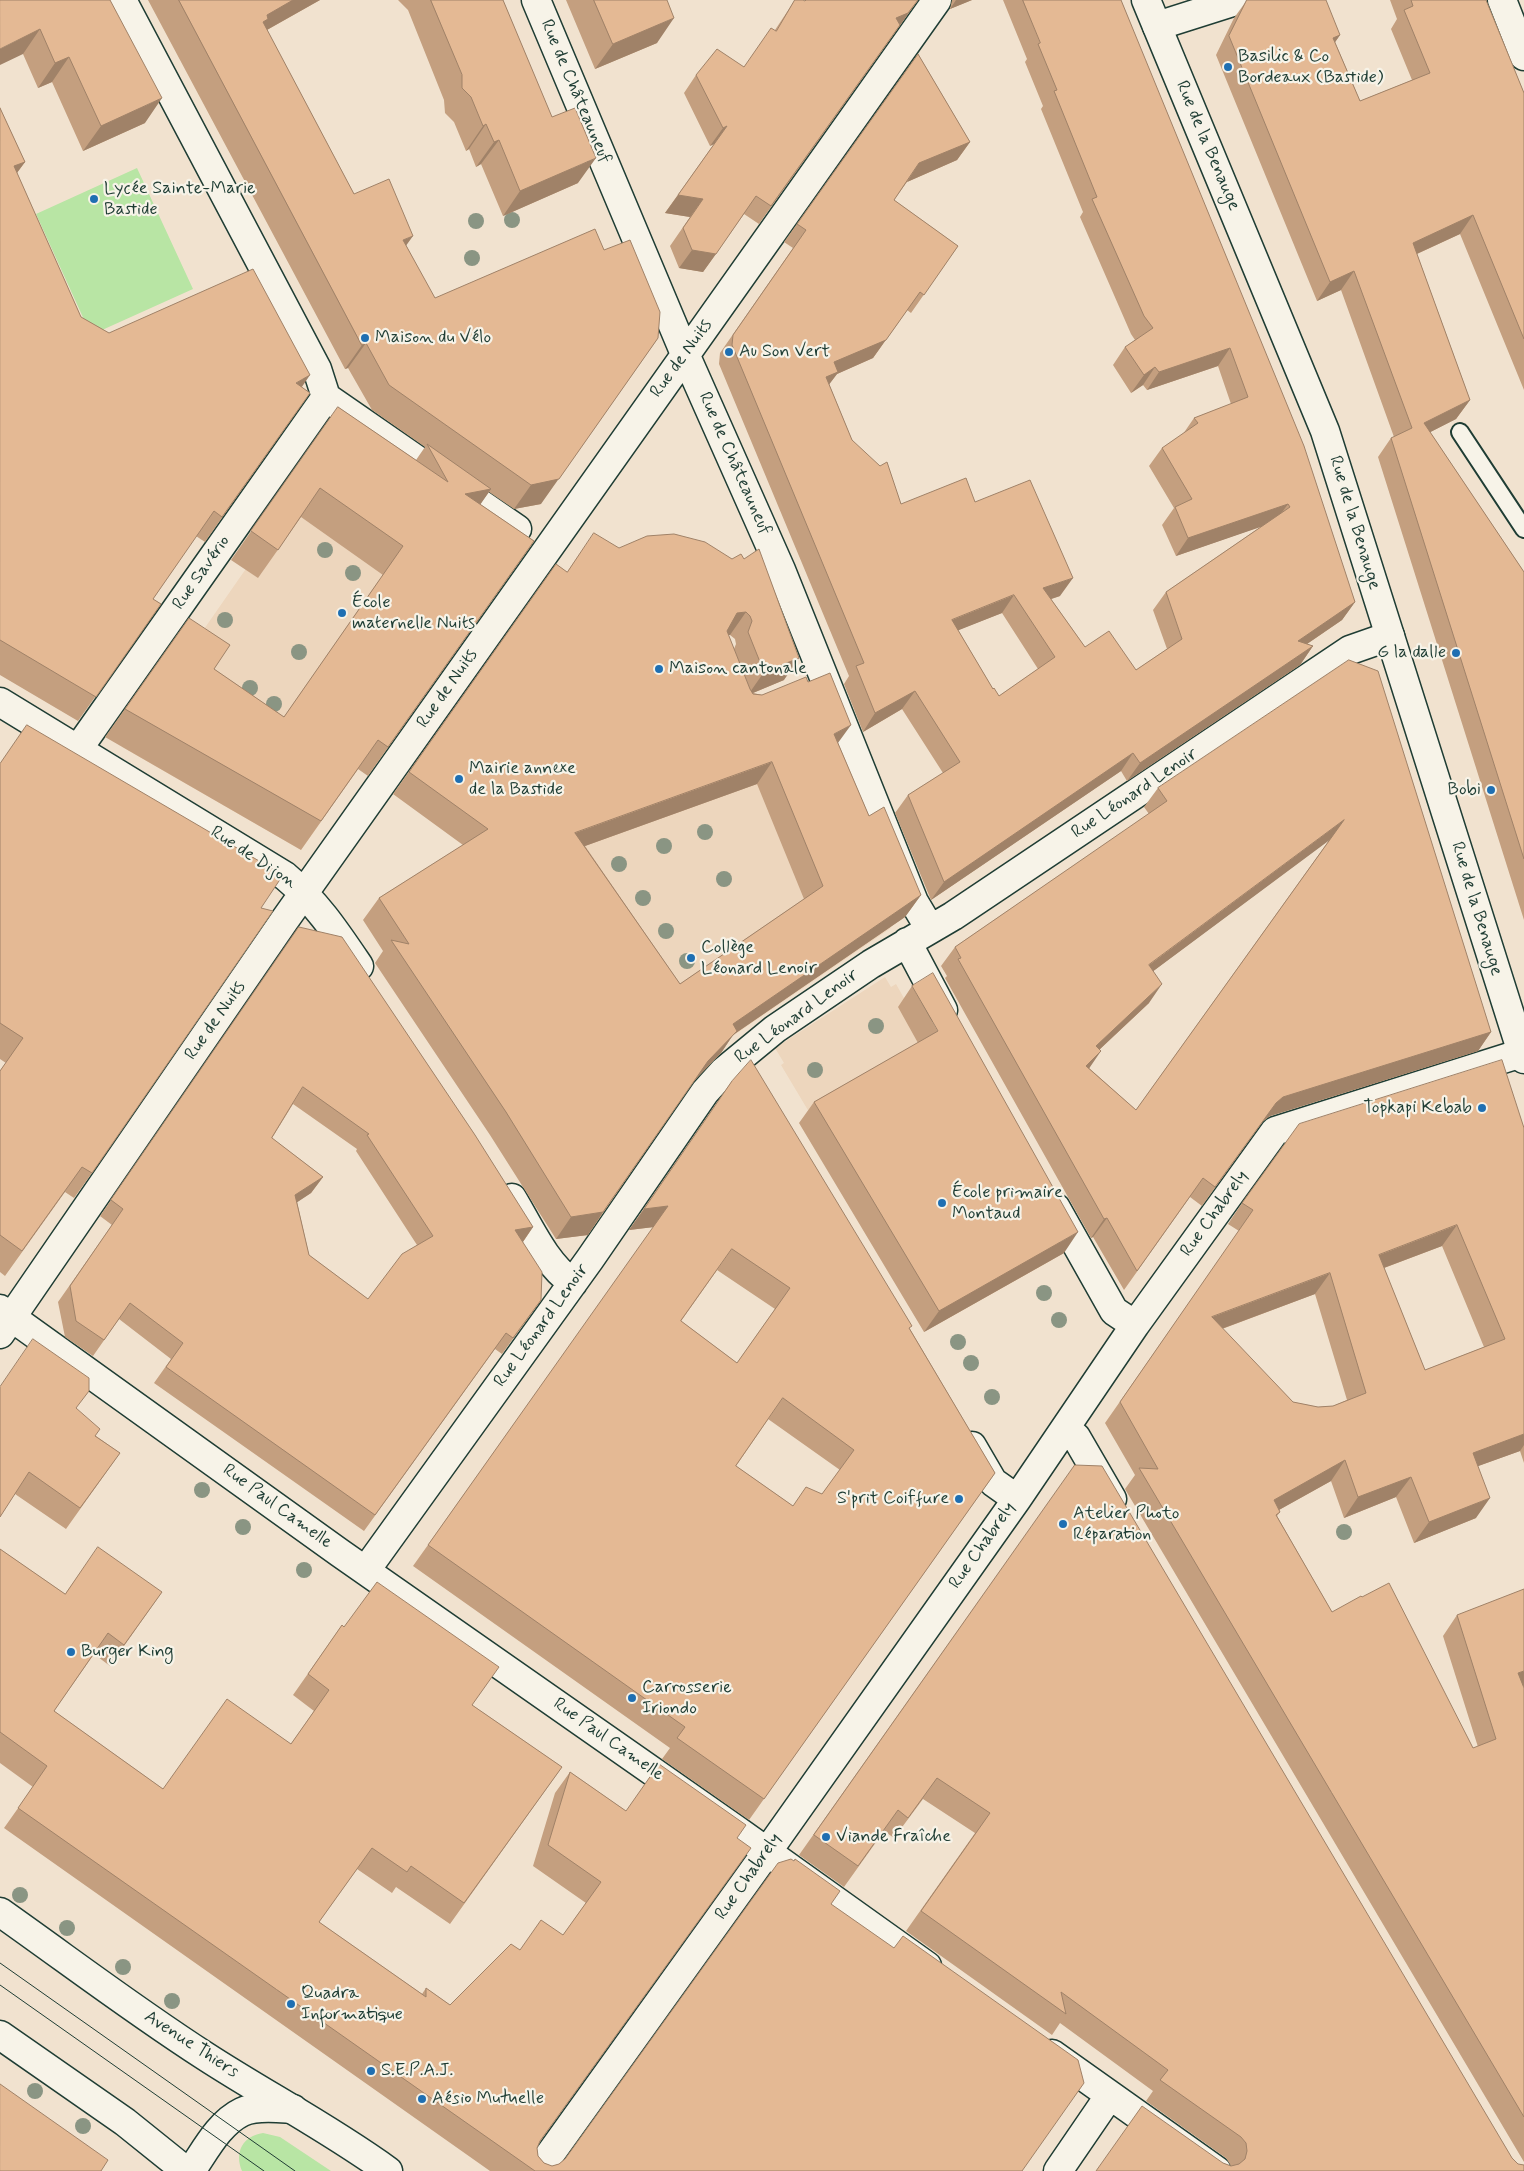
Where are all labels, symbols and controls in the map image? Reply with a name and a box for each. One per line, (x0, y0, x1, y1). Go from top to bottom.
street label: Rue de Châteauneuf (535, 17, 615, 167)
place label: Basilic & Co Bordeaux (Bastide) (1238, 46, 1383, 88)
marker: Basilic & Co Bordeaux (Bastide) (1222, 61, 1234, 73)
street label: Rue de la Benauge (1170, 78, 1244, 214)
place label: Lycée Sainte-Marie Bastide (104, 178, 256, 220)
marker: Lycée Sainte-Marie Bastide (88, 193, 100, 205)
street label: Rue de Nuits (646, 316, 718, 402)
place label: Maison du Vélo (375, 327, 491, 349)
marker: Maison du Vélo (359, 332, 371, 344)
place label: Au Son Vert (739, 341, 830, 363)
marker: Au Son Vert (723, 346, 735, 358)
street label: Rue de Châteauneuf (693, 389, 775, 539)
street label: Rue de la Benauge (1323, 453, 1385, 593)
street label: Rue Savério (168, 532, 236, 614)
place label: École maternelle Nuits (352, 592, 475, 634)
marker: École maternelle Nuits (336, 607, 348, 619)
place label: G la dalle (1377, 642, 1446, 664)
street label: Rue de Nuits (413, 645, 483, 733)
marker: G la dalle (1450, 647, 1462, 659)
place label: Maison cantonale (669, 658, 807, 680)
marker: Maison cantonale (653, 663, 665, 675)
street label: Rue Léonard Lenoir (1068, 744, 1202, 844)
place label: Mairie annexe de la Bastide (469, 758, 576, 801)
marker: Mairie annexe de la Bastide (453, 773, 465, 785)
place label: Bobi (1448, 779, 1481, 801)
marker: Bobi (1485, 784, 1497, 796)
street label: Rue de Dijon (206, 822, 300, 894)
street label: Rue de la Benauge (1445, 839, 1507, 979)
place label: Collège Léonard Lenoir (701, 937, 817, 980)
marker: Collège Léonard Lenoir (685, 952, 697, 964)
street label: Rue Léonard Lenoir (731, 965, 863, 1069)
street label: Rue de Nuits (181, 977, 251, 1065)
place label: Topkapi Kebab (1363, 1097, 1472, 1119)
marker: Topkapi Kebab (1476, 1102, 1488, 1114)
street label: Rue Chabrely (1177, 1167, 1253, 1261)
place label: École primaire Montaud (952, 1182, 1063, 1224)
marker: École primaire Montaud (936, 1197, 948, 1209)
street label: Rue Léonard Lenoir (490, 1260, 594, 1392)
street label: Rue Paul Camelle (218, 1460, 336, 1554)
place label: S'prit Coiffure (837, 1488, 949, 1510)
marker: S'prit Coiffure (953, 1493, 965, 1505)
street label: Rue Chabrely (945, 1498, 1021, 1594)
place label: Atelier Photo Réparation (1073, 1503, 1180, 1546)
marker: Atelier Photo Réparation (1057, 1518, 1069, 1530)
place label: Burger King (81, 1641, 174, 1663)
marker: Burger King (65, 1646, 77, 1658)
place label: Carrosserie Iriondo (642, 1677, 732, 1720)
marker: Carrosserie Iriondo (626, 1692, 638, 1704)
street label: Rue Paul Camelle (548, 1694, 668, 1786)
place label: Viande Fraîche (836, 1826, 951, 1848)
street label: Rue Chabrely (711, 1829, 787, 1925)
marker: Viande Fraîche (820, 1831, 832, 1843)
place label: Quadra Informatique (301, 1983, 403, 2026)
marker: Quadra Informatique (285, 1998, 297, 2010)
street label: Avenue Thiers (140, 2006, 242, 2084)
place label: S.E.P.A.J. (381, 2060, 453, 2082)
marker: S.E.P.A.J. (365, 2065, 377, 2077)
place label: Aésio Mutuelle (432, 2088, 544, 2110)
marker: Aésio Mutuelle (416, 2093, 428, 2105)

